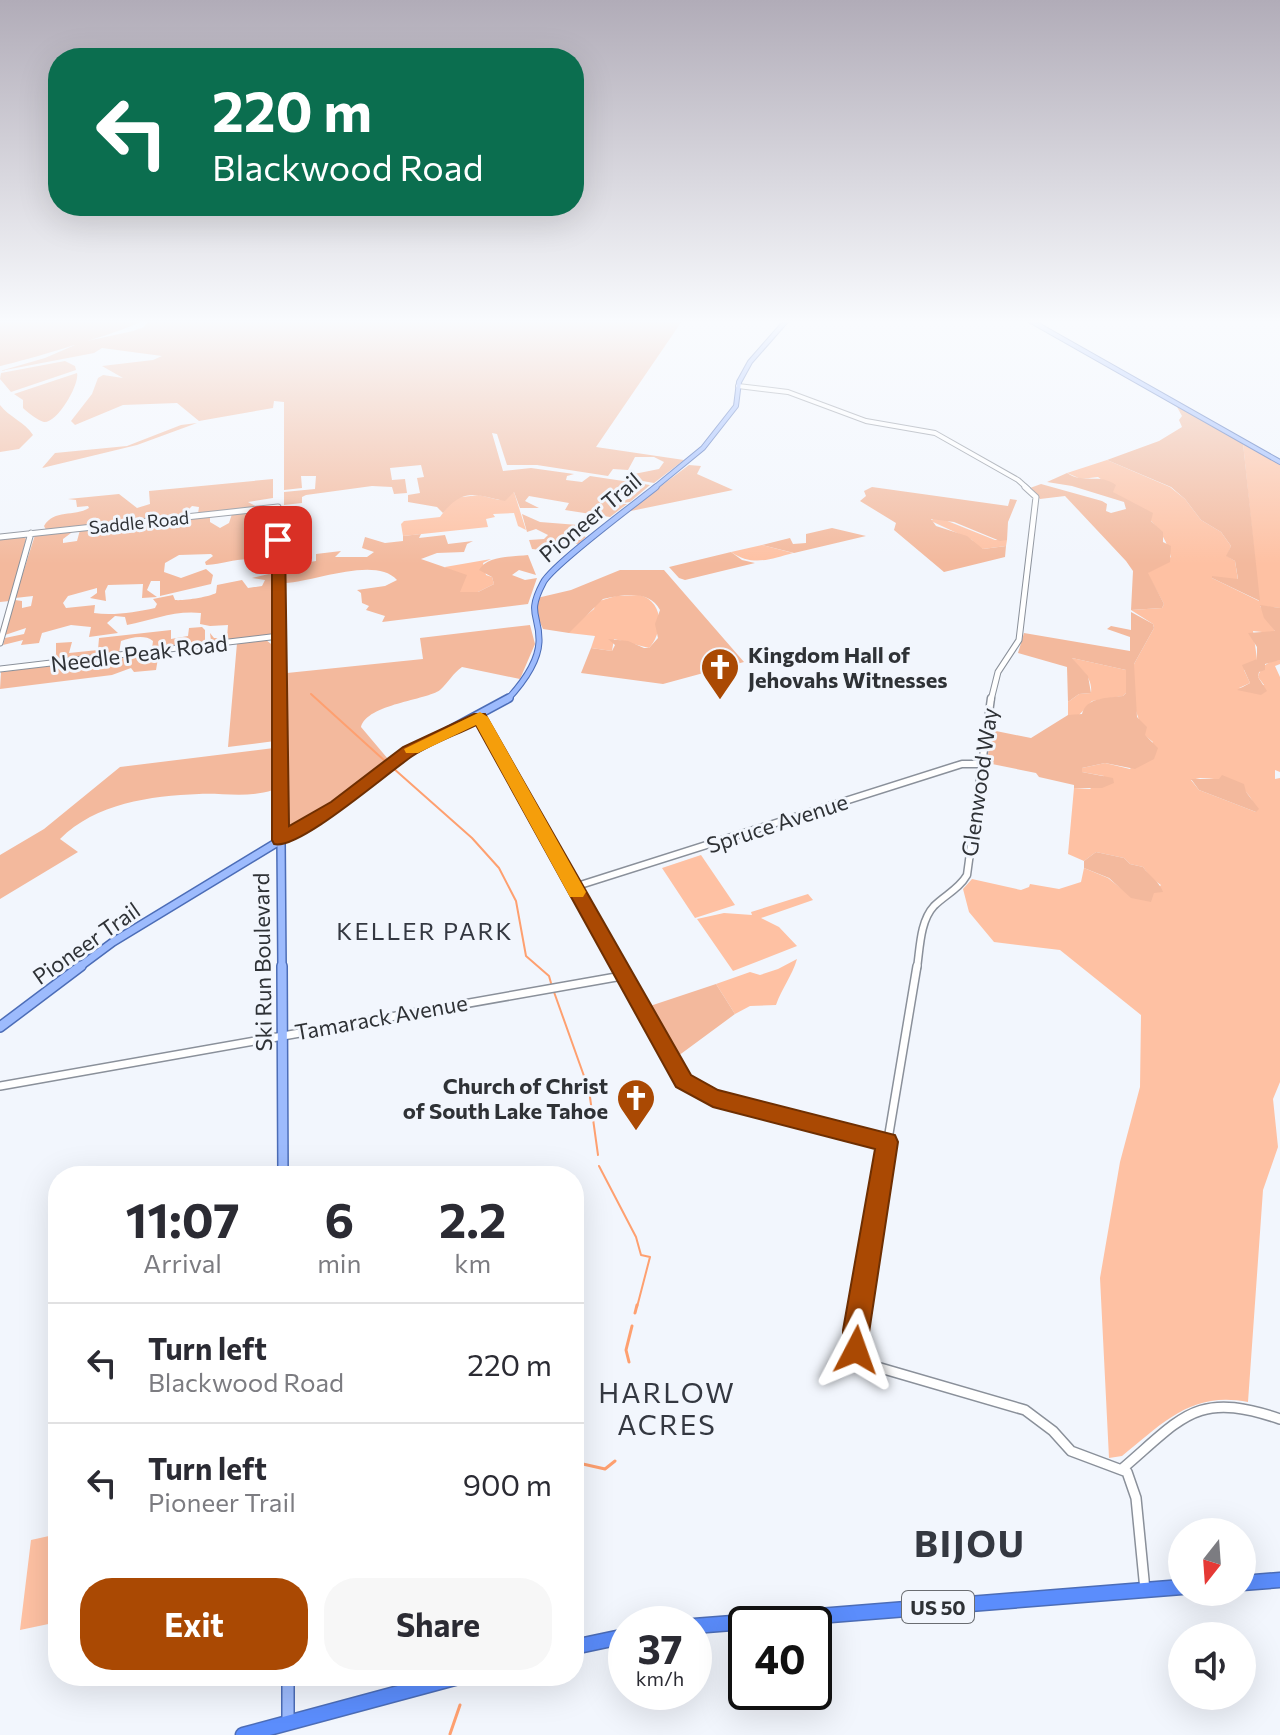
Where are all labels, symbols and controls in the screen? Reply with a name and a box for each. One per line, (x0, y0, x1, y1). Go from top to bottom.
text: 220 m (212, 75, 372, 144)
icon: left (80, 80, 184, 184)
text: Blackwood Road (212, 144, 483, 188)
street label: Pioneer Trail (533, 466, 647, 568)
street label: Saddle Road (88, 506, 190, 538)
pin (244, 506, 312, 574)
icon: arrive (256, 518, 300, 562)
street label: Needle Peak Road (49, 629, 229, 677)
place label: Kingdom Hall of Jehovahs Witnesses (748, 641, 948, 693)
church icon: Kingdom Hall of Jehovahs Witnesses (699, 646, 741, 701)
street label: Glenwood Way (955, 706, 1003, 858)
street label: Spruce Avenue (703, 787, 851, 859)
street label: Ski Run Boulevard (247, 872, 277, 1052)
street label: Pioneer Trail (27, 896, 145, 990)
district label: KELLER PARK (336, 916, 514, 945)
street label: Tamarack Avenue (293, 989, 469, 1045)
place label: Church of Christ of South Lake Tahoe (403, 1072, 608, 1124)
church icon: Church of Christ of South Lake Tahoe (615, 1077, 657, 1132)
text: 11:07 (126, 1189, 240, 1248)
text: 6 (325, 1189, 354, 1248)
text: 2.2 (439, 1189, 506, 1248)
text: Arrival (143, 1247, 222, 1278)
text: min (317, 1247, 361, 1278)
text: km (454, 1247, 491, 1278)
position arrow (814, 1308, 898, 1392)
text: Turn left (148, 1329, 267, 1366)
icon: left (80, 1341, 124, 1385)
text: 220 m (467, 1345, 552, 1382)
text: Blackwood Road (148, 1366, 344, 1397)
district label: HARLOW ACRES (598, 1375, 736, 1441)
text: Turn left (148, 1449, 267, 1486)
icon: left (80, 1461, 124, 1505)
text: 900 m (463, 1465, 552, 1502)
text: Pioneer Trail (148, 1486, 296, 1517)
north arrow (1168, 1518, 1256, 1606)
map controls (1168, 1518, 1256, 1710)
district label: BIJOU (914, 1520, 1026, 1564)
button: Exit (80, 1578, 308, 1670)
button: Share (324, 1578, 552, 1670)
road number: US 50 (902, 1591, 974, 1623)
speed limit sign: 40 (728, 1606, 832, 1710)
button: sound (1168, 1622, 1256, 1710)
text: 37 (638, 1623, 682, 1672)
text: km/h (636, 1666, 684, 1690)

